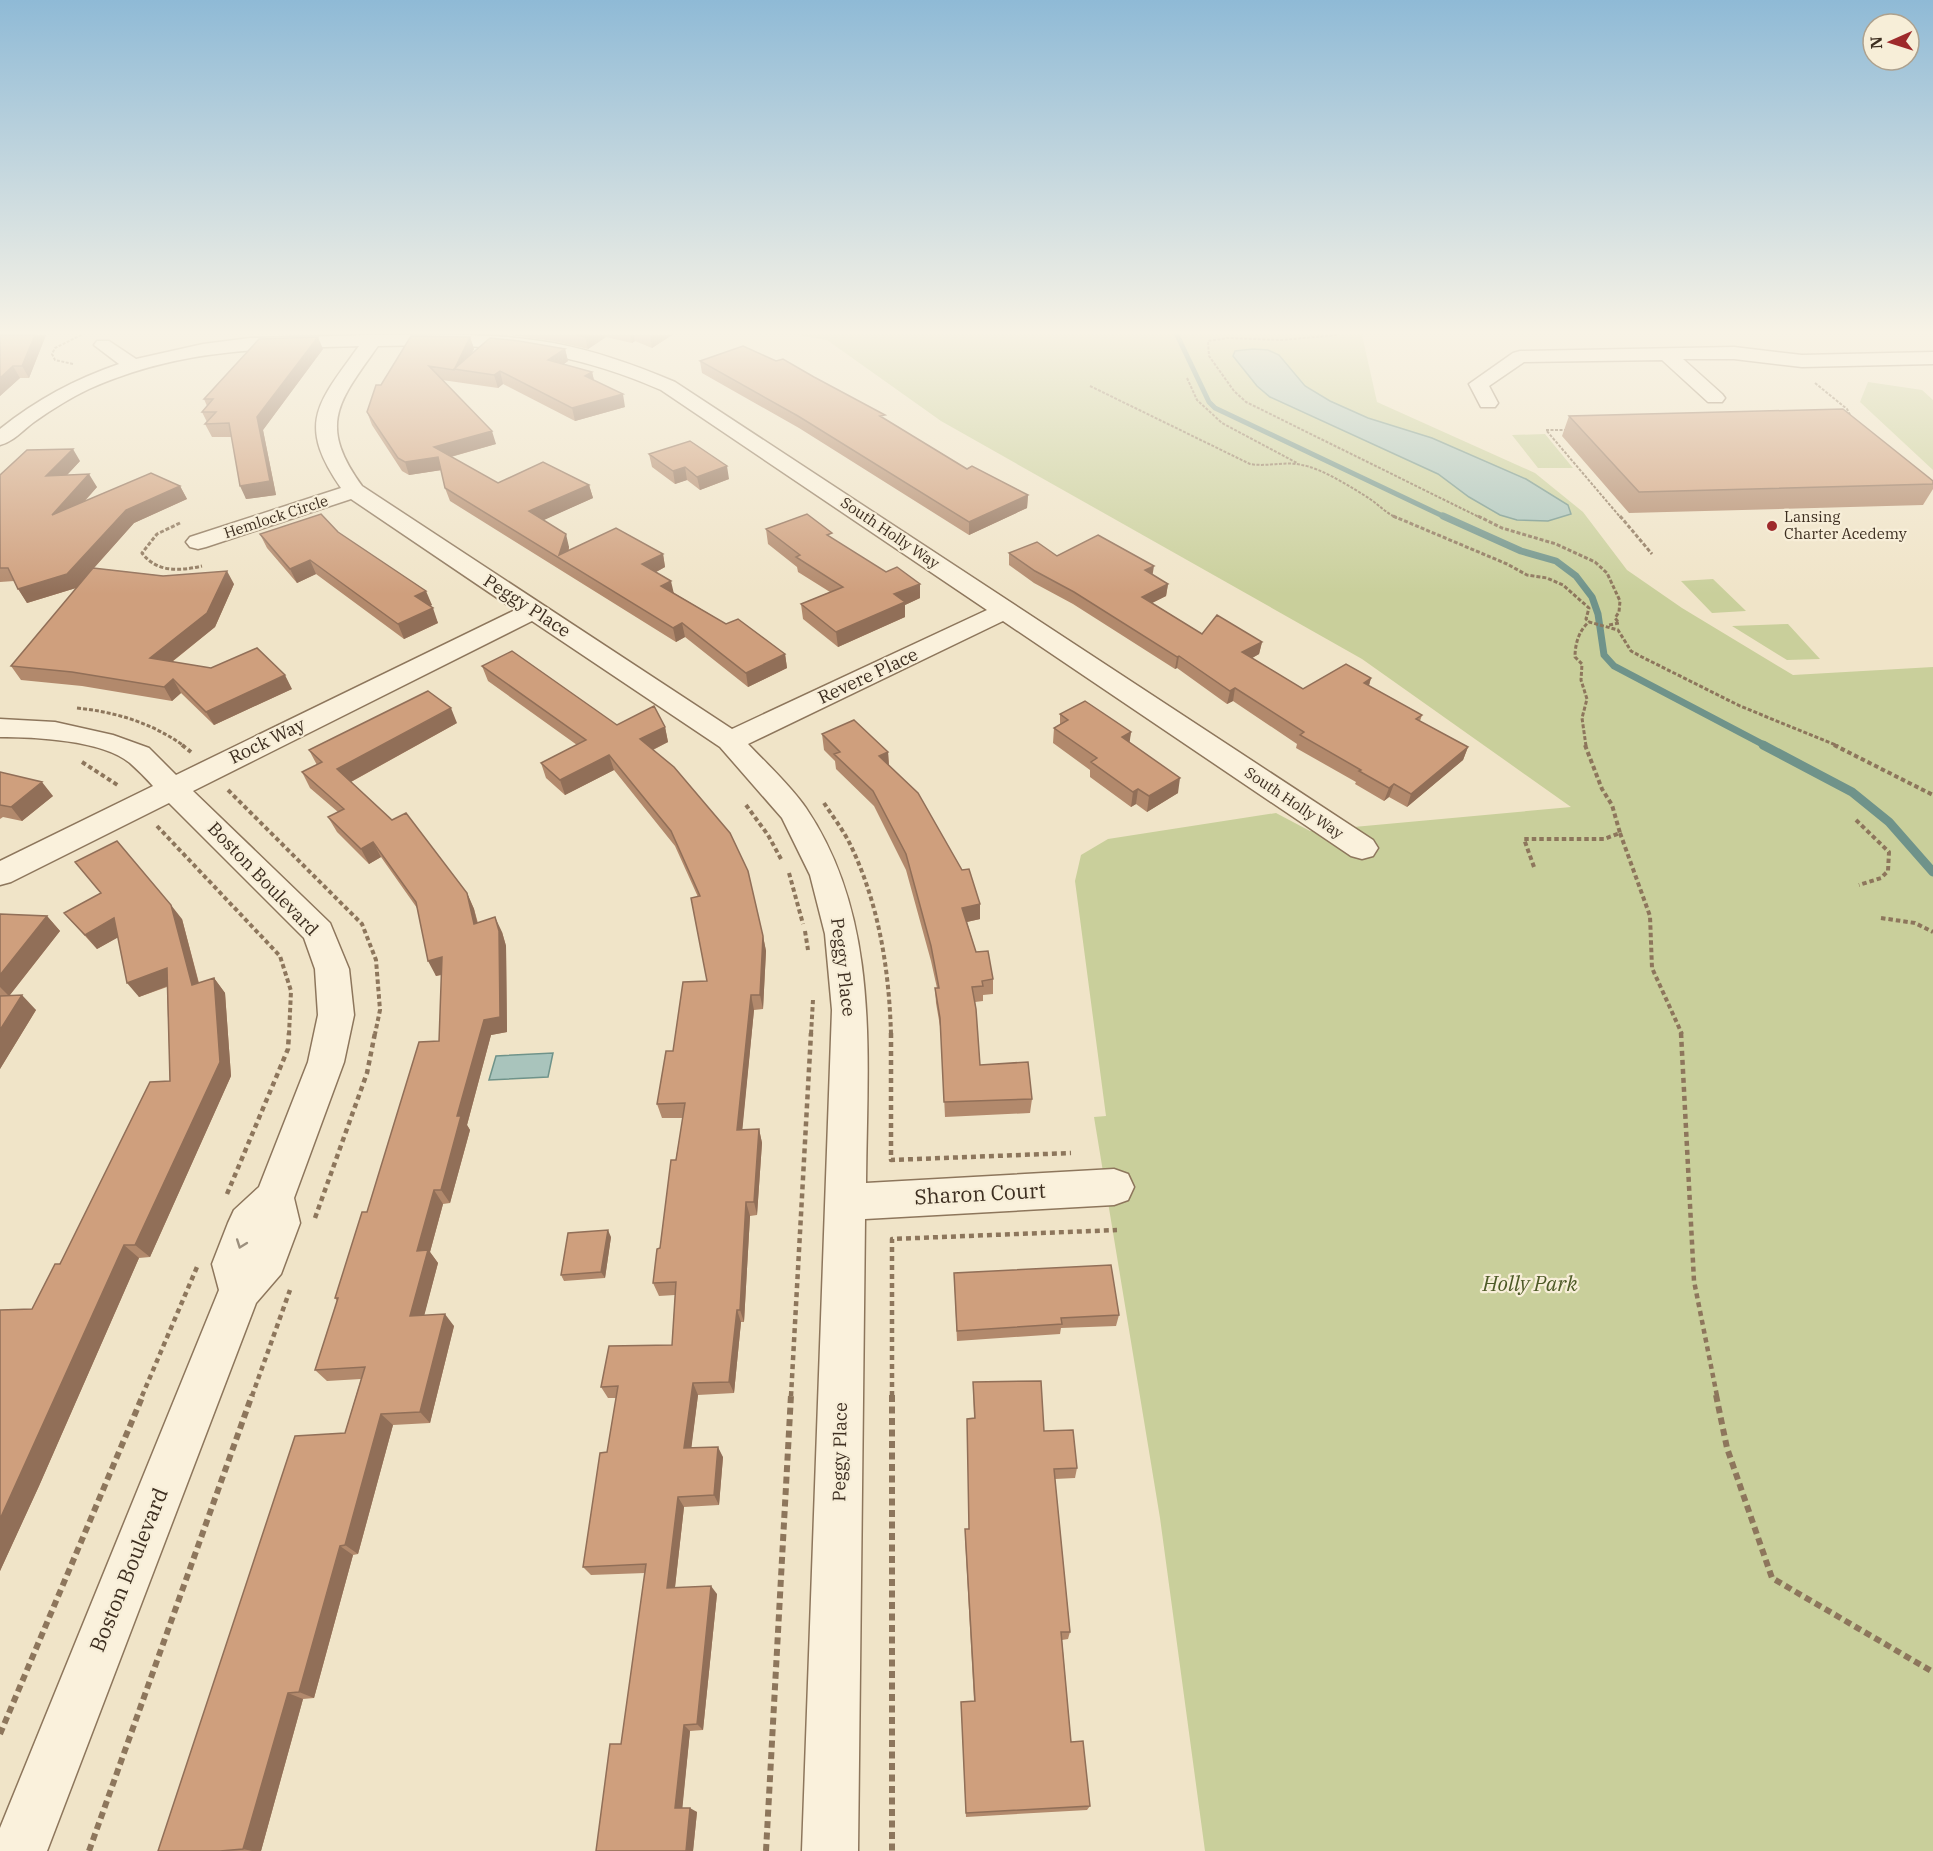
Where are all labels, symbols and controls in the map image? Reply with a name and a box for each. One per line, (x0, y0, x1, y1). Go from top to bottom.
north arrow (1861, 12, 1921, 72)
text: N (1866, 36, 1886, 50)
street label: Hemlock Circle (221, 491, 330, 542)
street label: South Holly Way (837, 493, 943, 573)
place label: Lansing Charter Acedemy (1784, 507, 1907, 543)
marker: Lansing Charter Acedemy (1765, 519, 1779, 533)
street label: Peggy Place (479, 569, 575, 642)
street label: Revere Place (814, 642, 921, 709)
street label: Rock Way (225, 712, 309, 769)
street label: South Holly Way (1241, 763, 1347, 843)
street label: Boston Boulevard (203, 817, 324, 940)
street label: Peggy Place (826, 916, 861, 1018)
street label: Sharon Court (914, 1176, 1046, 1210)
one-way arrow (235, 1239, 248, 1249)
park label: Holly Park (1481, 1269, 1578, 1297)
street label: Peggy Place (827, 1402, 852, 1502)
street label: Boston Boulevard (82, 1483, 174, 1656)

